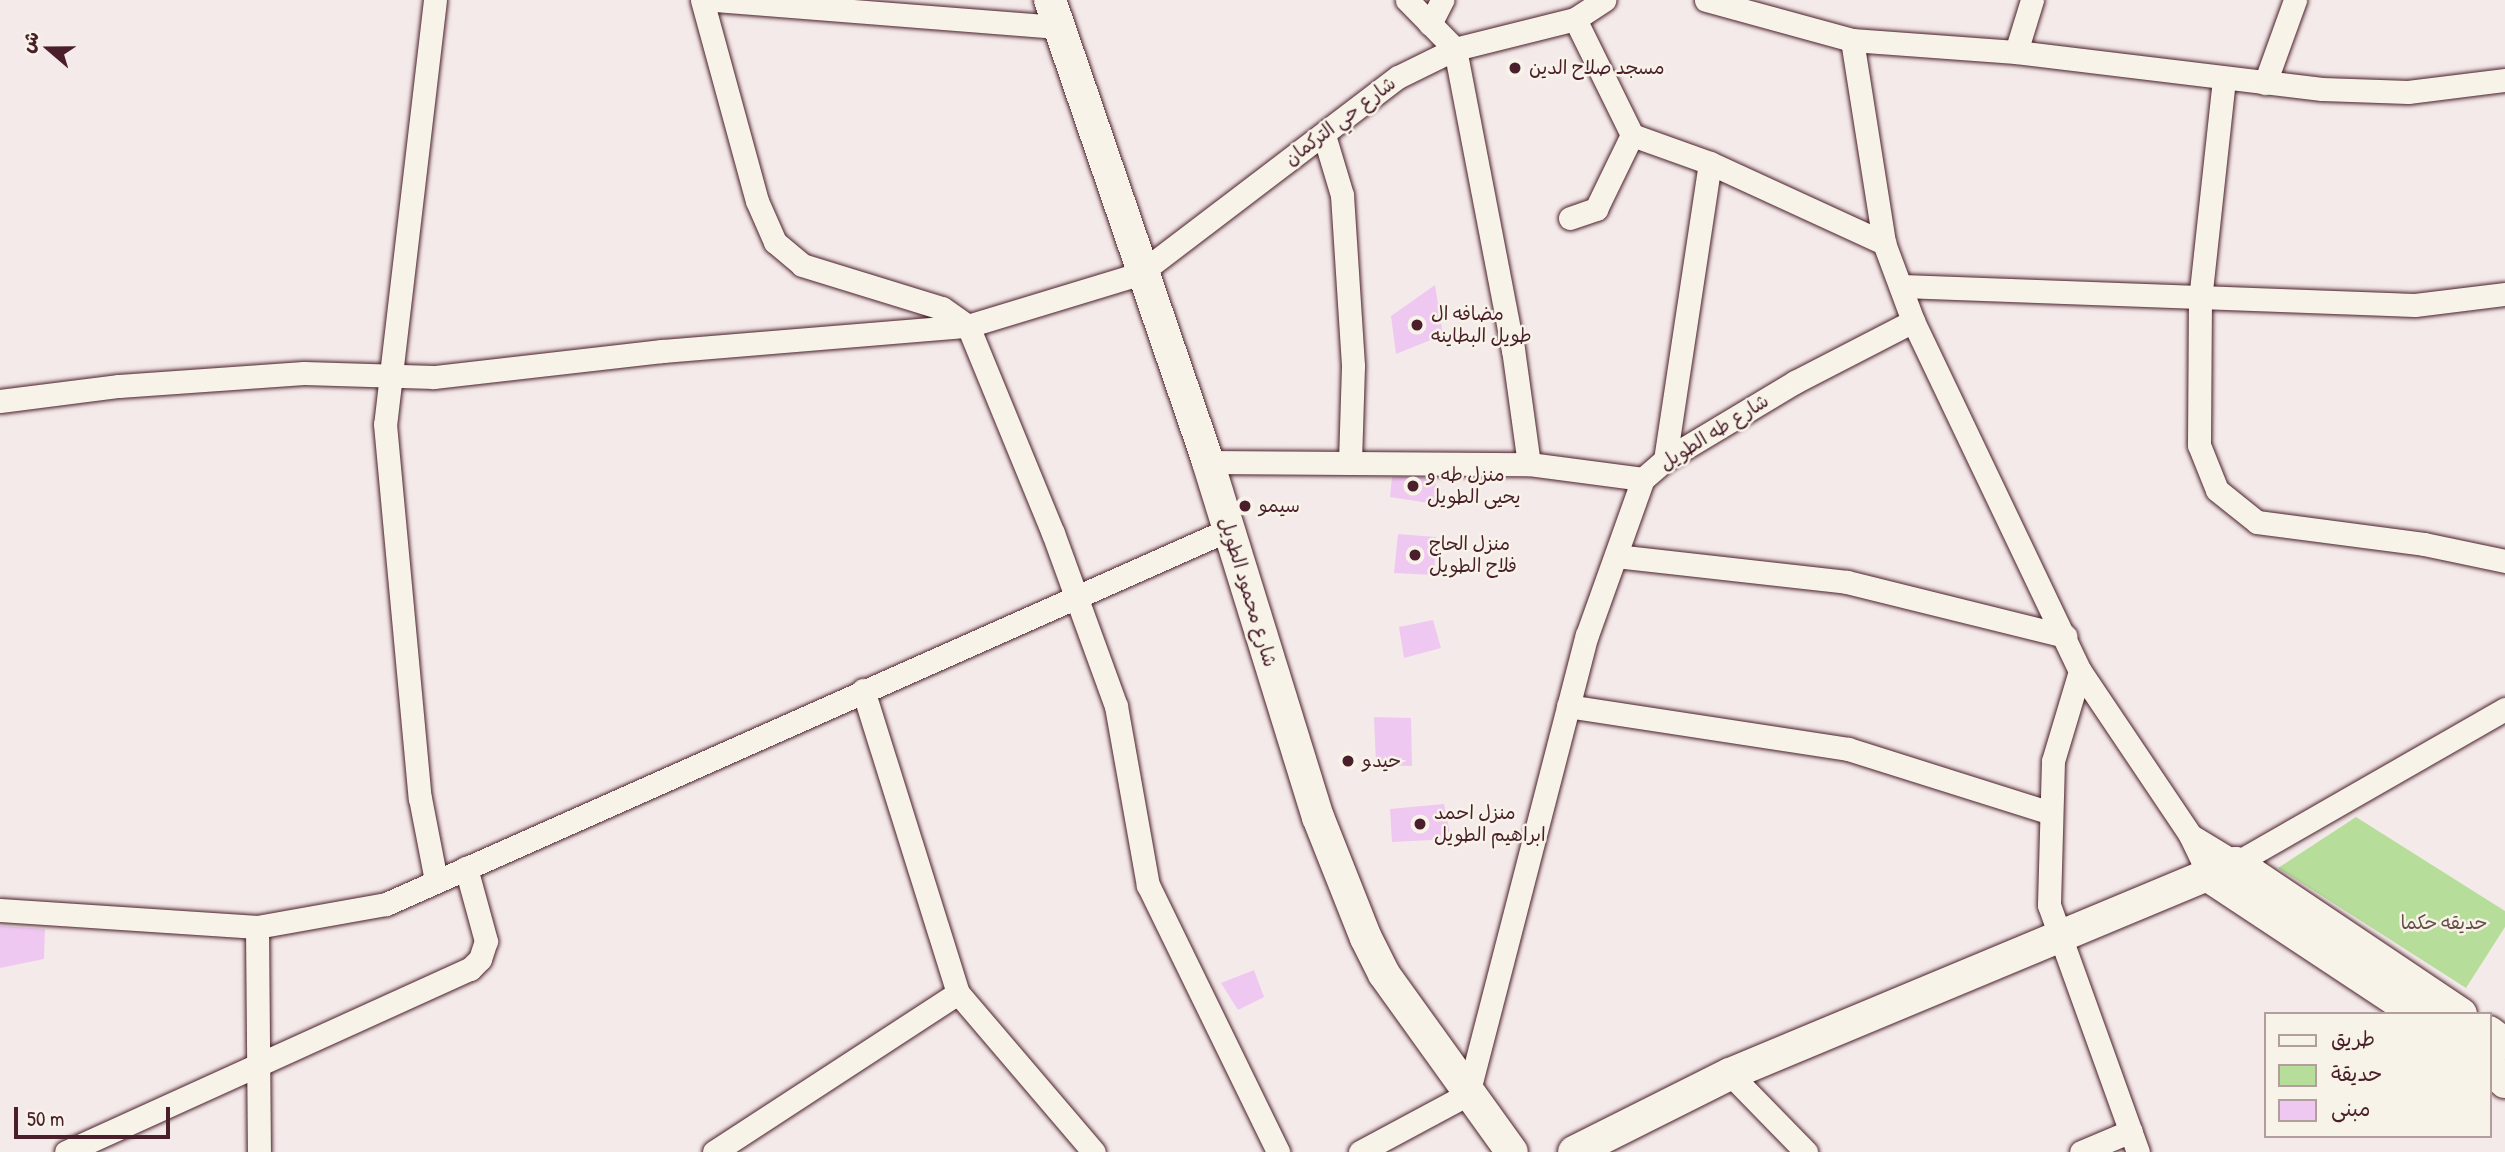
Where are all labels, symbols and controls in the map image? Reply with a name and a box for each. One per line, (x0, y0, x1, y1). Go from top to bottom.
north arrow (14, 14, 84, 84)
text: ش (13, 28, 45, 56)
place label: مسجد صلاح الدين (1529, 57, 1665, 79)
marker: مسجد صلاح الدين (1507, 60, 1523, 76)
street label: شارع حي التركمان (1280, 72, 1400, 170)
place label: مضافه ال طويل البطاينه (1431, 303, 1532, 347)
marker: مضافه ال طويل البطاينه (1409, 317, 1425, 333)
street label: شارع طه الطويل (1655, 389, 1773, 475)
place label: منزل طه و يحيى الطويل (1427, 464, 1521, 508)
marker: منزل طه و يحيى الطويل (1405, 478, 1421, 494)
place label: سيمو (1259, 495, 1300, 517)
marker: سيمو (1237, 498, 1253, 514)
street label: شارع محمود الطويل (1214, 514, 1282, 670)
place label: منزل الحاج فلاح الطويل (1429, 533, 1517, 577)
marker: منزل الحاج فلاح الطويل (1407, 547, 1423, 563)
place label: حيدو (1362, 750, 1401, 772)
marker: حيدو (1340, 753, 1356, 769)
place label: منزل احمد ابراهيم الطويل (1434, 802, 1546, 846)
marker: منزل احمد ابراهيم الطويل (1412, 816, 1428, 832)
park label: حديقه حكما (2400, 912, 2488, 934)
legend (2264, 1012, 2491, 1138)
text: طريق (2331, 1024, 2375, 1053)
text: حديقة (2331, 1059, 2382, 1088)
scale bar (18, 1092, 173, 1136)
text: مبنى (2331, 1094, 2370, 1123)
text: 50 m (27, 1104, 64, 1133)

